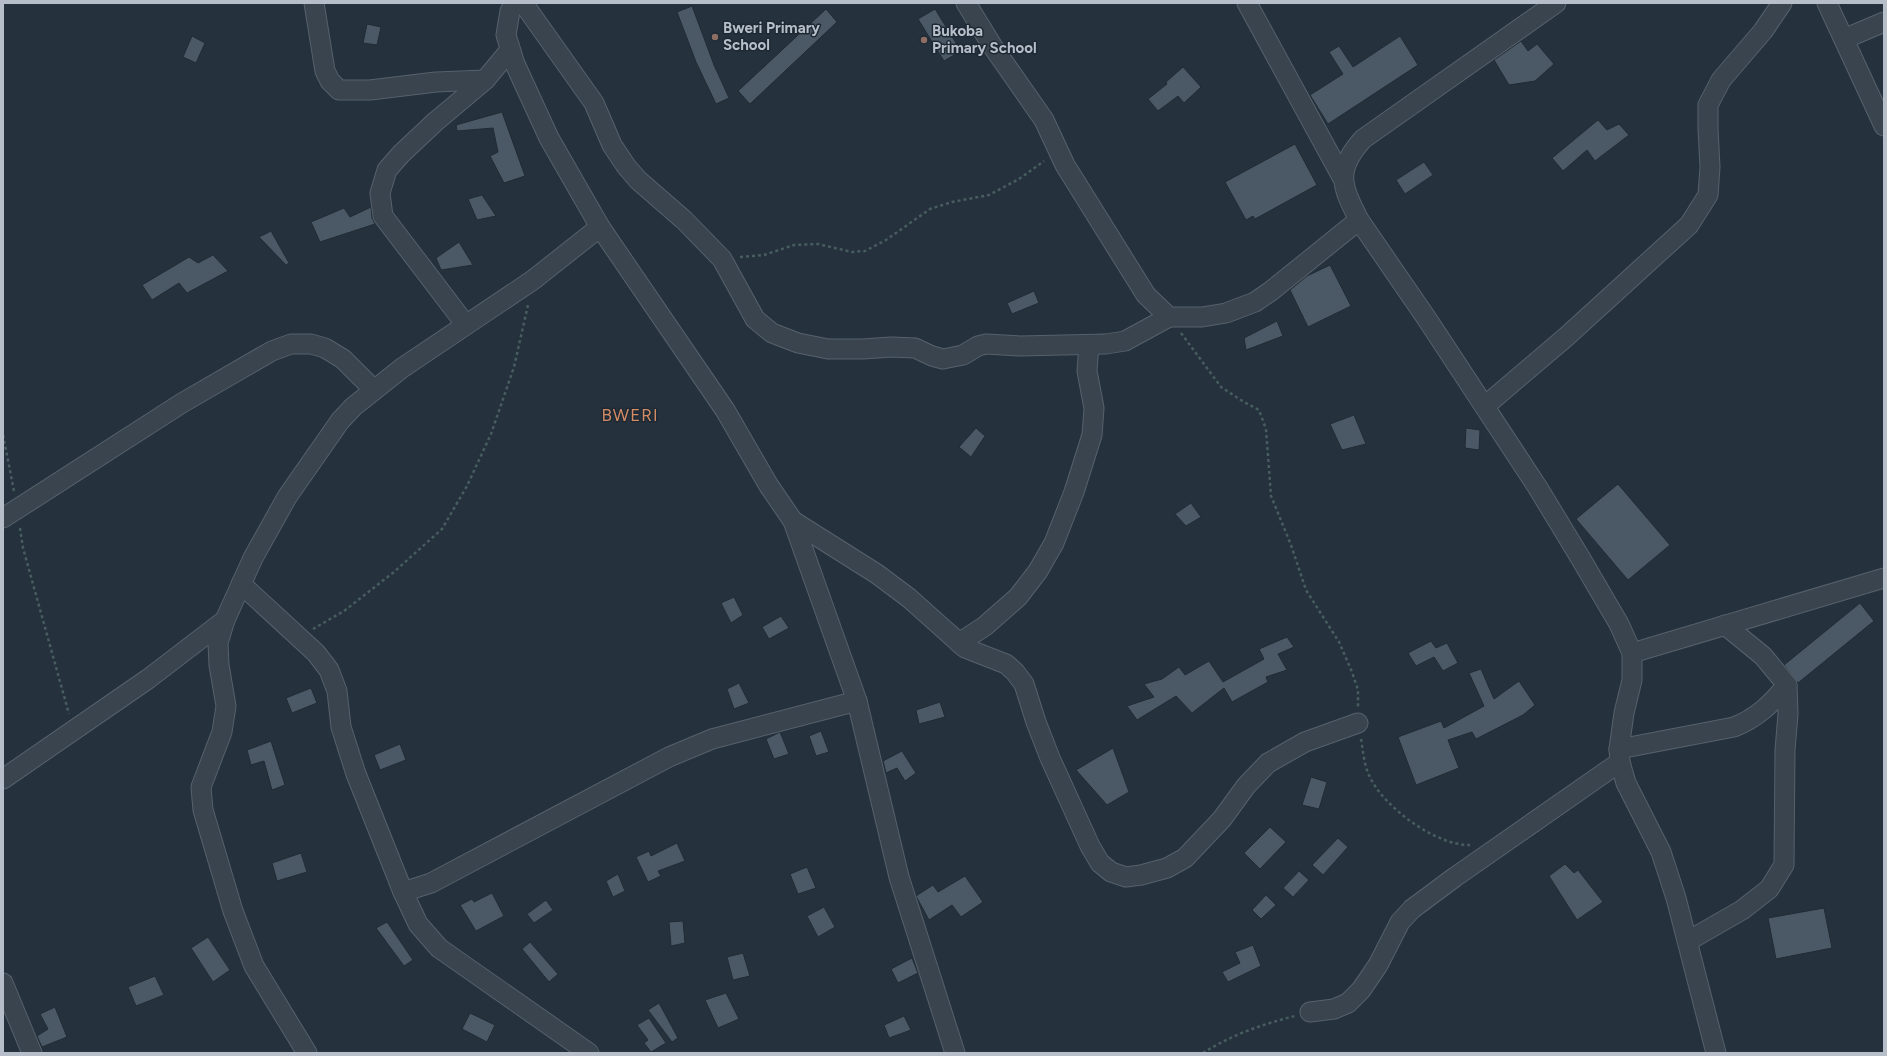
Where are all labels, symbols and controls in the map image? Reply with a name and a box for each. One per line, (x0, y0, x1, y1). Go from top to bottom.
place label: Bweri Primary School (723, 19, 820, 54)
place label: Bukoba Primary School (932, 22, 1037, 57)
marker: Bweri Primary School (710, 32, 720, 42)
marker: Bukoba Primary School (919, 35, 929, 45)
district label: BWERI (601, 405, 659, 425)

